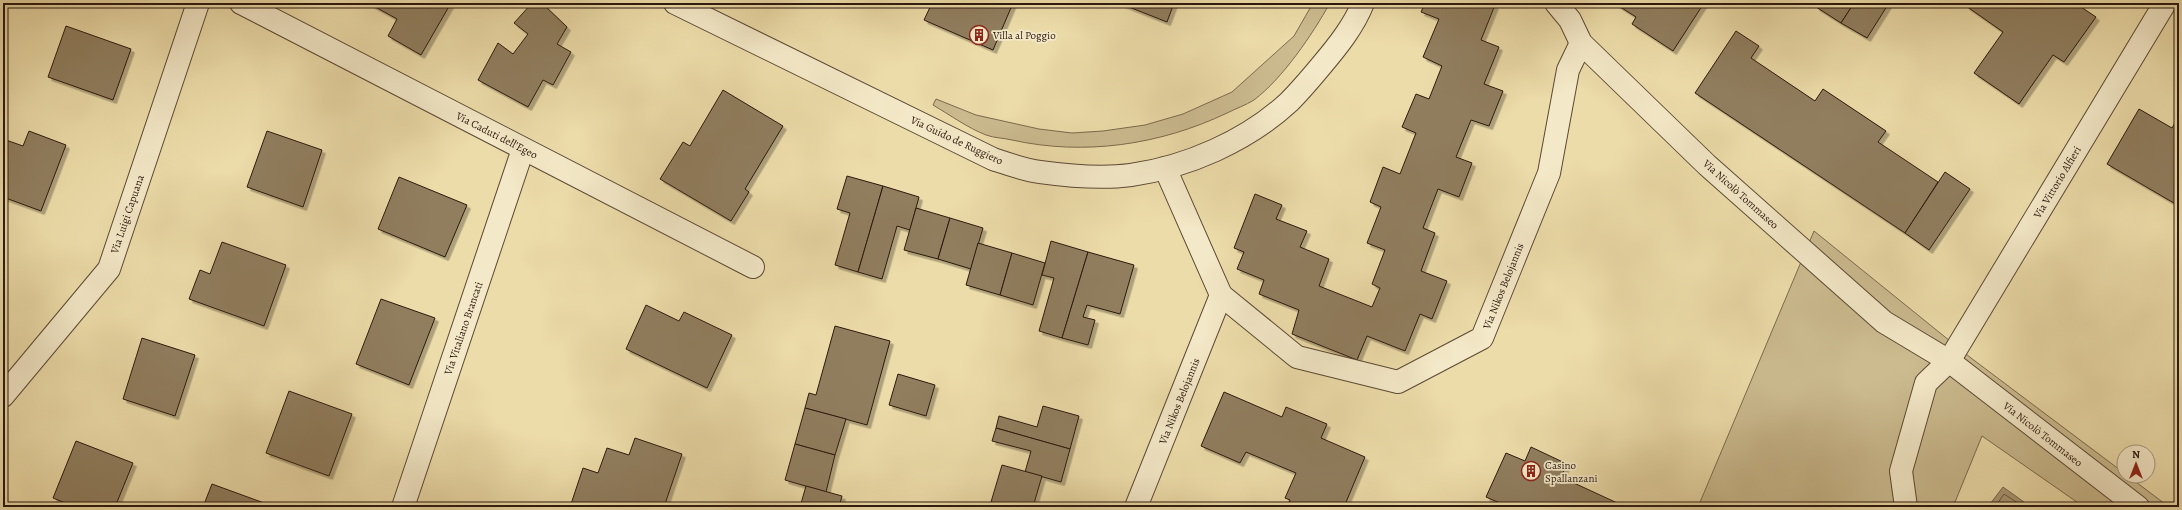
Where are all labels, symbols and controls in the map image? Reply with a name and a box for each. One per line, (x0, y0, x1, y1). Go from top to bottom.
building icon: Villa al Poggio (968, 24, 990, 46)
place label: Villa al Poggio (992, 28, 1056, 43)
street label: Via Caduti dell'Egeo (453, 108, 541, 163)
street label: Via Guido de Ruggiero (907, 112, 1006, 169)
street label: Via Vittorio Alfieri (2030, 144, 2085, 222)
street label: Via Nicolò Tommaseo (1699, 156, 1782, 233)
street label: Via Luigi Capuana (107, 172, 148, 256)
street label: Via Nikos Belojannis (1479, 241, 1528, 333)
street label: Via Vitaliano Brancati (440, 280, 486, 378)
street label: Via Nikos Belojannis (1155, 356, 1204, 448)
street label: Via Nicolò Tommaseo (1999, 398, 2086, 470)
north arrow (2116, 444, 2156, 484)
text: N (2132, 447, 2140, 462)
place label: Casino Spallanzani (1545, 458, 1598, 486)
building icon: Casino Spallanzani (1520, 460, 1542, 482)

